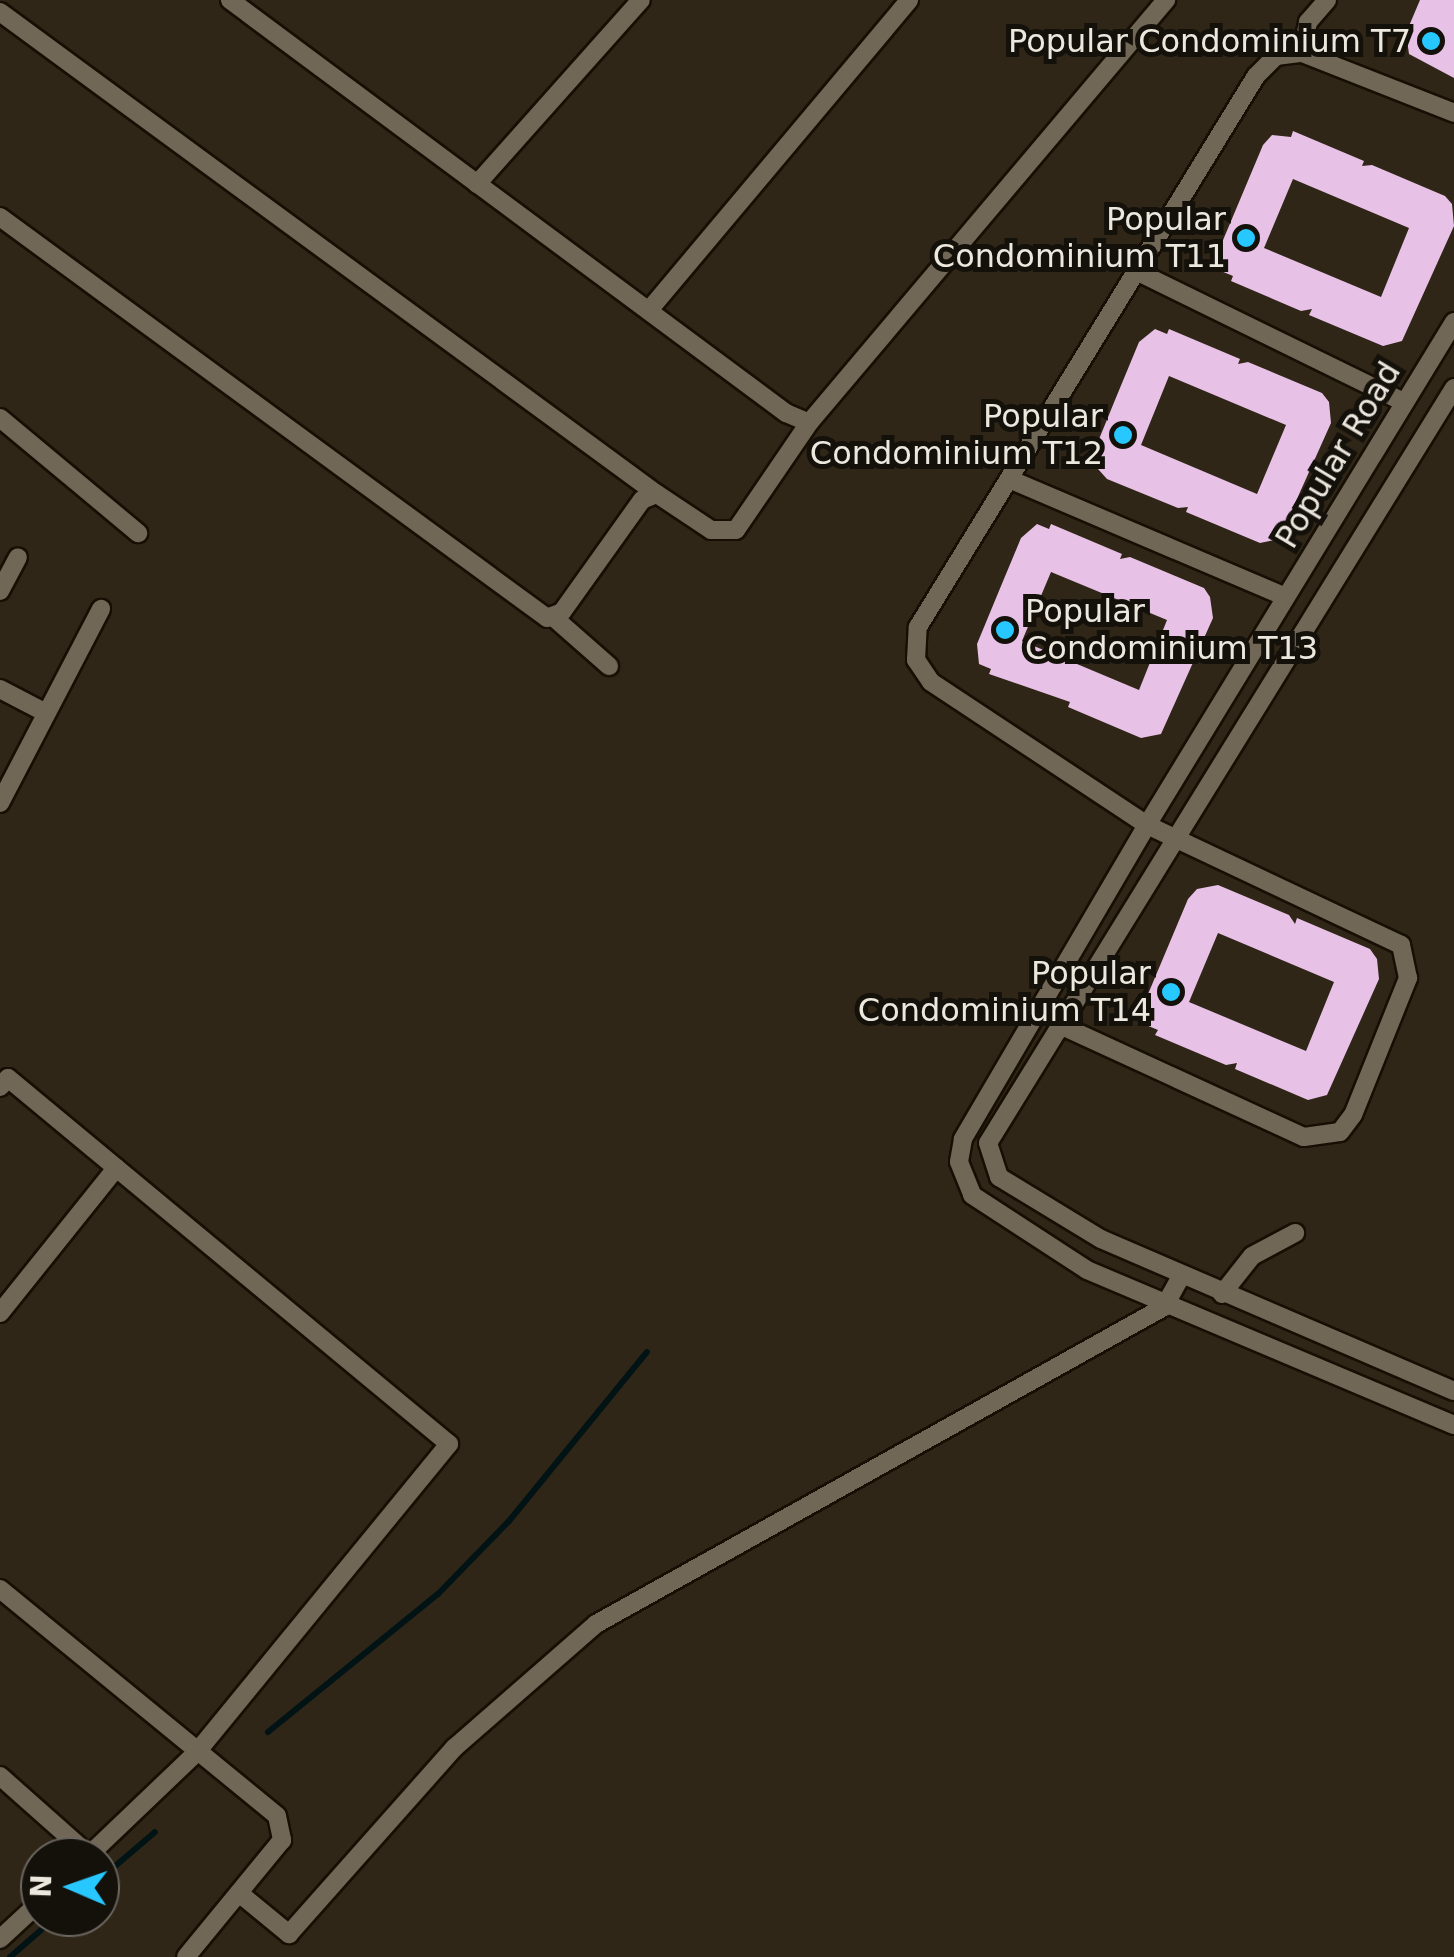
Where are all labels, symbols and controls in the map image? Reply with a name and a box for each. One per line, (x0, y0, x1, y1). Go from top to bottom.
place label: Popular Condominium T7 (1008, 22, 1411, 60)
marker: Popular Condominium T7 (1420, 30, 1442, 52)
place label: Popular Condominium T11 (933, 201, 1226, 276)
marker: Popular Condominium T11 (1235, 227, 1257, 249)
street label: Popular Road (1267, 355, 1409, 555)
place label: Popular Condominium T12 (810, 398, 1103, 473)
marker: Popular Condominium T12 (1112, 424, 1134, 446)
place label: Popular Condominium T13 (1025, 593, 1318, 668)
marker: Popular Condominium T13 (994, 619, 1016, 641)
place label: Popular Condominium T14 (858, 955, 1151, 1030)
marker: Popular Condominium T14 (1160, 981, 1182, 1003)
north arrow (20, 1837, 120, 1937)
text: N (25, 1874, 58, 1898)

